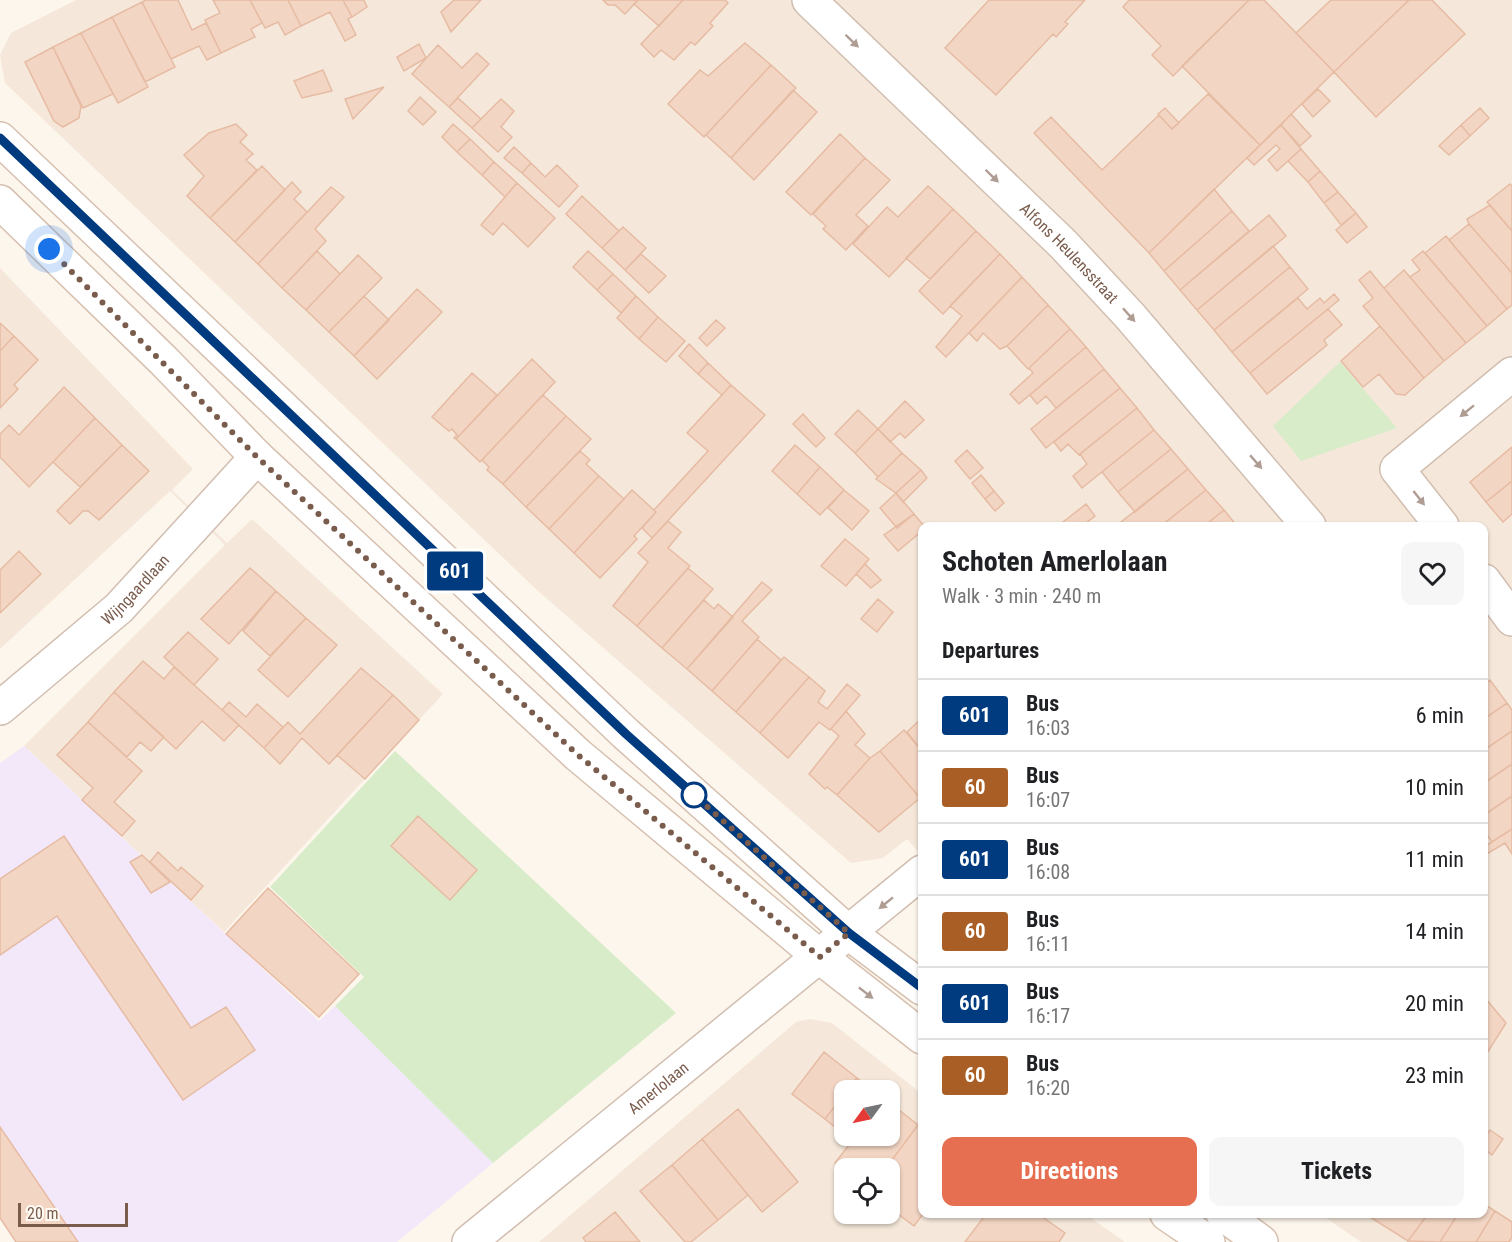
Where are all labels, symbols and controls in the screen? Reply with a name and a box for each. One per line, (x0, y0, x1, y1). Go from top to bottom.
one-way arrow (844, 33, 858, 47)
one-way arrow (984, 169, 999, 183)
street label: Alfons Heulensstraat (1016, 199, 1123, 307)
your location (34, 234, 64, 264)
one-way arrow (1121, 308, 1135, 322)
one-way arrow (1459, 405, 1475, 418)
one-way arrow (1249, 455, 1263, 470)
one-way arrow (1413, 490, 1425, 505)
button: heart (1401, 542, 1464, 605)
text: Schoten Amerlolaan (942, 545, 1168, 578)
street label: Wijngaardlaan (97, 550, 173, 628)
line badge: 601 (420, 552, 490, 590)
text: 601 (439, 559, 471, 583)
text: Walk · 3 min · 240 m (942, 584, 1101, 608)
text: Departures (942, 638, 1039, 663)
text: Bus (1026, 691, 1059, 716)
text: 601 (959, 703, 991, 727)
text: 6 min (1416, 703, 1464, 728)
text: 16:03 (1026, 716, 1070, 740)
text: Bus (1026, 763, 1059, 788)
text: 60 (964, 775, 986, 799)
text: 10 min (1405, 775, 1464, 800)
unlabelled marker (681, 782, 707, 808)
text: 16:07 (1026, 788, 1070, 812)
text: Bus (1026, 835, 1059, 860)
text: 601 (959, 847, 991, 871)
text: 11 min (1405, 847, 1464, 872)
text: 16:08 (1026, 860, 1070, 884)
one-way arrow (878, 896, 893, 908)
text: Bus (1026, 907, 1059, 932)
text: 60 (964, 919, 986, 943)
text: 14 min (1405, 919, 1464, 944)
text: 16:11 (1026, 932, 1070, 956)
text: Bus (1026, 979, 1059, 1004)
one-way arrow (858, 987, 874, 999)
text: 601 (959, 991, 991, 1015)
text: 20 min (1405, 991, 1464, 1016)
text: 16:17 (1026, 1004, 1070, 1028)
text: Bus (1026, 1051, 1059, 1076)
street label: Amerlolaan (624, 1057, 692, 1118)
text: 60 (964, 1063, 986, 1087)
text: 23 min (1405, 1063, 1464, 1088)
text: 16:20 (1026, 1076, 1070, 1100)
north arrow (834, 1080, 900, 1146)
map controls (834, 1080, 900, 1224)
button: Directions (942, 1137, 1197, 1206)
button: Tickets (1209, 1137, 1464, 1206)
button: locate (834, 1158, 900, 1224)
scale bar (18, 1200, 128, 1228)
text: 20 m (27, 1204, 59, 1223)

